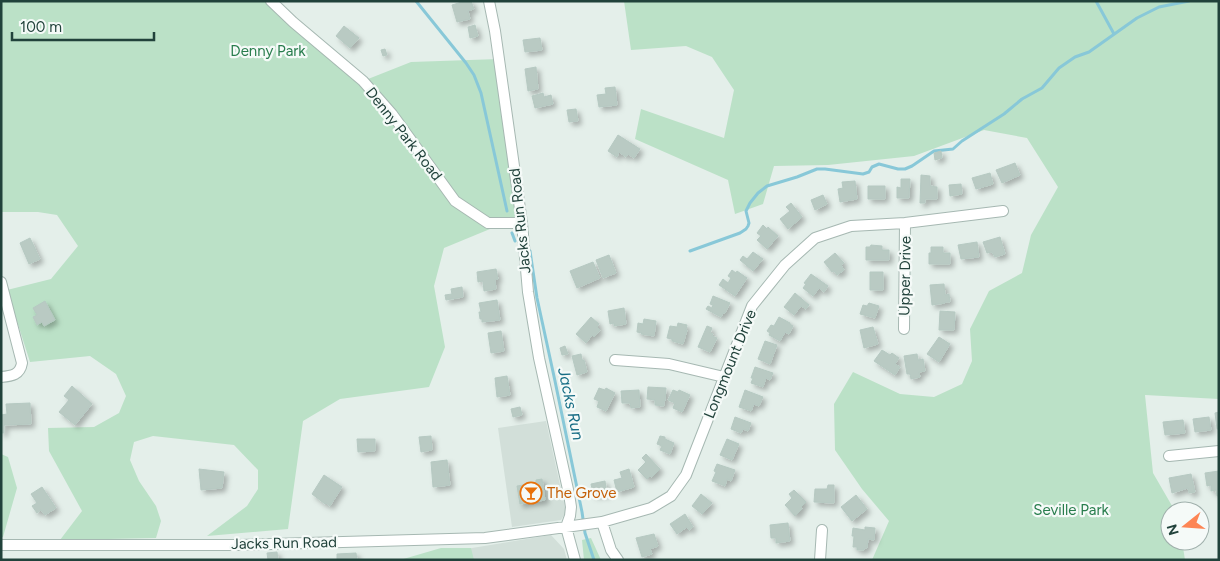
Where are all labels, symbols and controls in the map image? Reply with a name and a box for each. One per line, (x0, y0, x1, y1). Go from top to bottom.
scale bar (12, 10, 155, 42)
text: 100 m (20, 18, 62, 36)
park label: Denny Park (230, 42, 306, 60)
street label: Denny Park Road (362, 84, 446, 184)
street label: Jacks Run Road (506, 167, 534, 275)
street label: Upper Drive (895, 236, 915, 316)
street label: Longmount Drive (700, 307, 760, 421)
water label: Jacks Run (554, 365, 588, 442)
bar icon: The Grove (519, 481, 543, 505)
place label: The Grove (547, 484, 616, 502)
park label: Seville Park (1033, 501, 1109, 519)
north arrow (1160, 501, 1210, 551)
text: N (1163, 522, 1183, 537)
street label: Jacks Run Road (231, 533, 337, 553)

